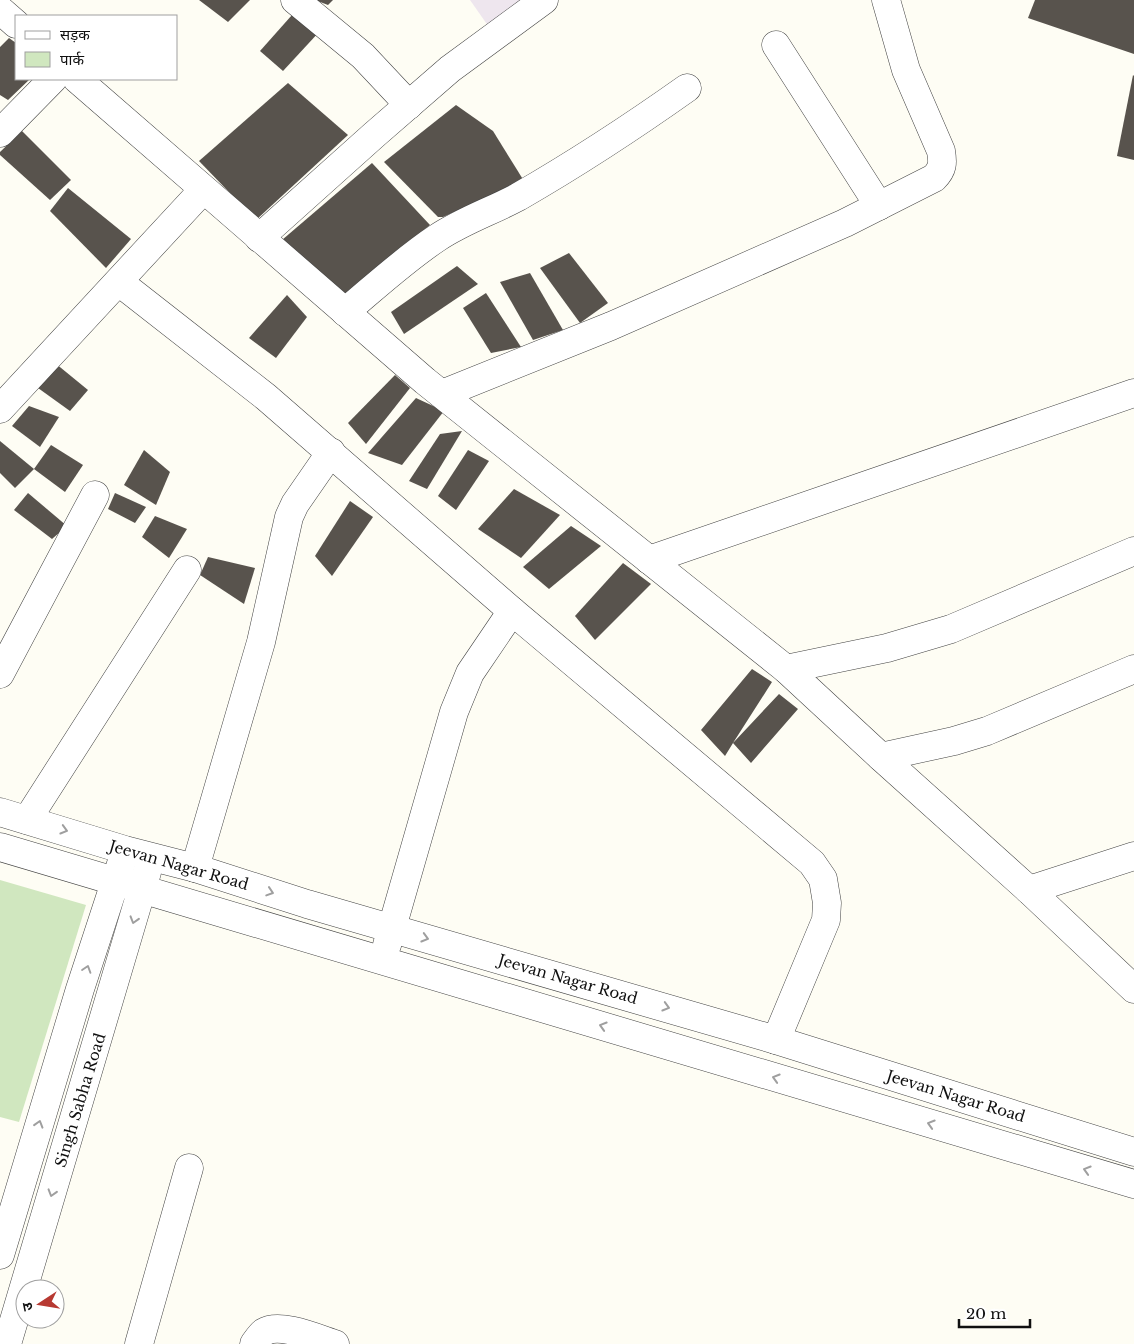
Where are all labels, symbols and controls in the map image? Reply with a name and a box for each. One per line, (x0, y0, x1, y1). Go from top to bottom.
legend (15, 15, 178, 80)
text: सड़क (60, 25, 90, 44)
text: पार्क (60, 50, 84, 69)
one-way arrow (59, 825, 67, 835)
street label: Jeevan Nagar Road (105, 835, 251, 894)
one-way arrow (265, 886, 273, 896)
one-way arrow (129, 916, 139, 924)
one-way arrow (421, 932, 429, 942)
street label: Jeevan Nagar Road (494, 949, 640, 1008)
one-way arrow (81, 965, 91, 973)
one-way arrow (661, 1002, 669, 1012)
one-way arrow (599, 1022, 608, 1032)
street label: Singh Sabha Road (51, 1031, 109, 1169)
street label: Jeevan Nagar Road (882, 1065, 1028, 1126)
one-way arrow (772, 1073, 780, 1083)
one-way arrow (928, 1119, 936, 1129)
one-way arrow (34, 1120, 44, 1129)
one-way arrow (1084, 1165, 1092, 1175)
one-way arrow (47, 1189, 57, 1197)
north arrow (15, 1279, 65, 1329)
scale bar (959, 1296, 1030, 1328)
text: उ (17, 1300, 37, 1313)
text: 20 m (966, 1304, 1006, 1323)

